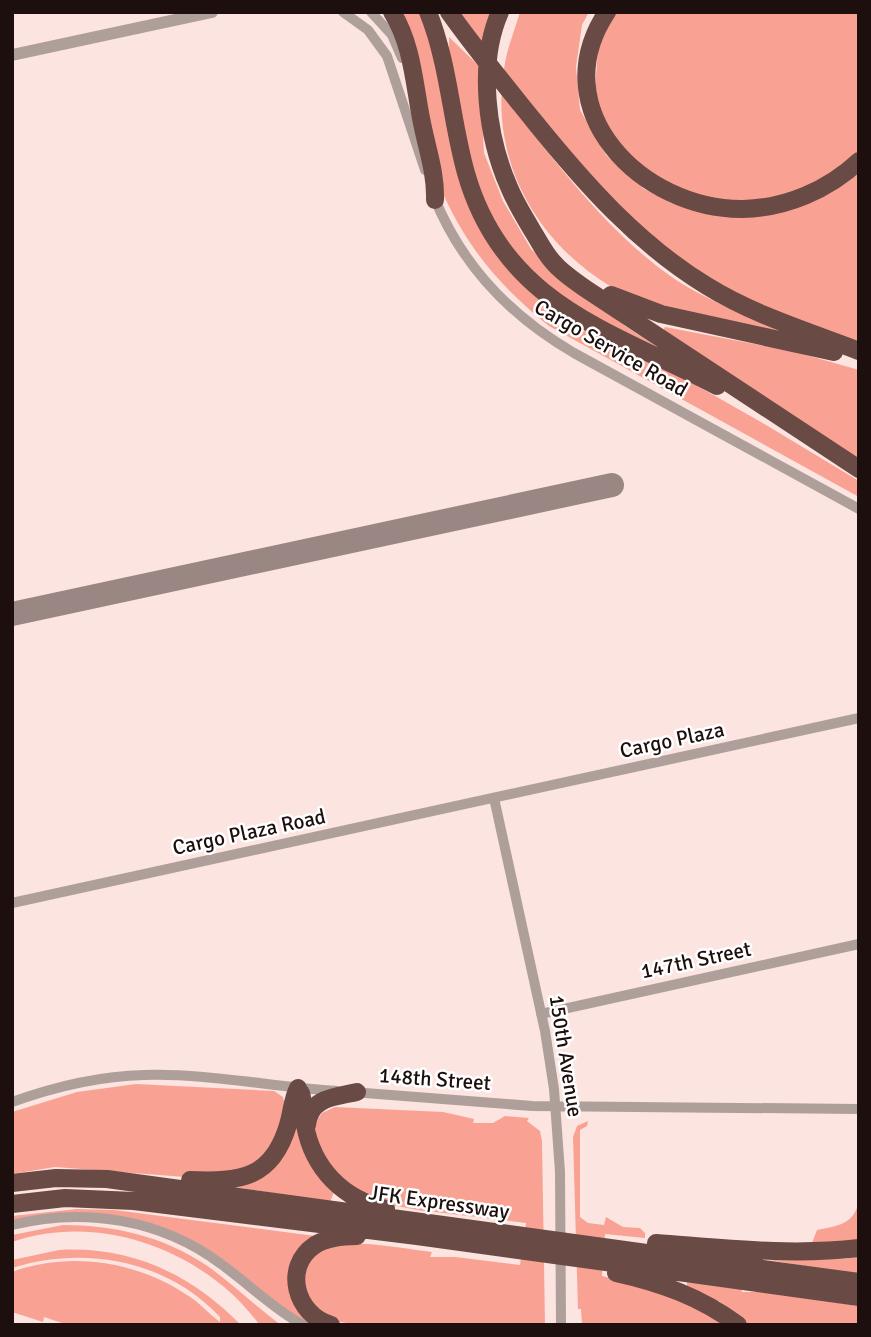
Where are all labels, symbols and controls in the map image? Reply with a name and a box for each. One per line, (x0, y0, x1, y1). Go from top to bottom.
street label: Cargo Service Road (530, 294, 692, 402)
street label: Cargo Plaza (617, 716, 727, 764)
street label: Cargo Plaza Road (170, 803, 328, 861)
street label: 147th Street (638, 936, 754, 984)
street label: 150th Avenue (544, 993, 588, 1119)
street label: 148th Street (378, 1062, 492, 1096)
street label: JFK Expressway (367, 1179, 511, 1225)

